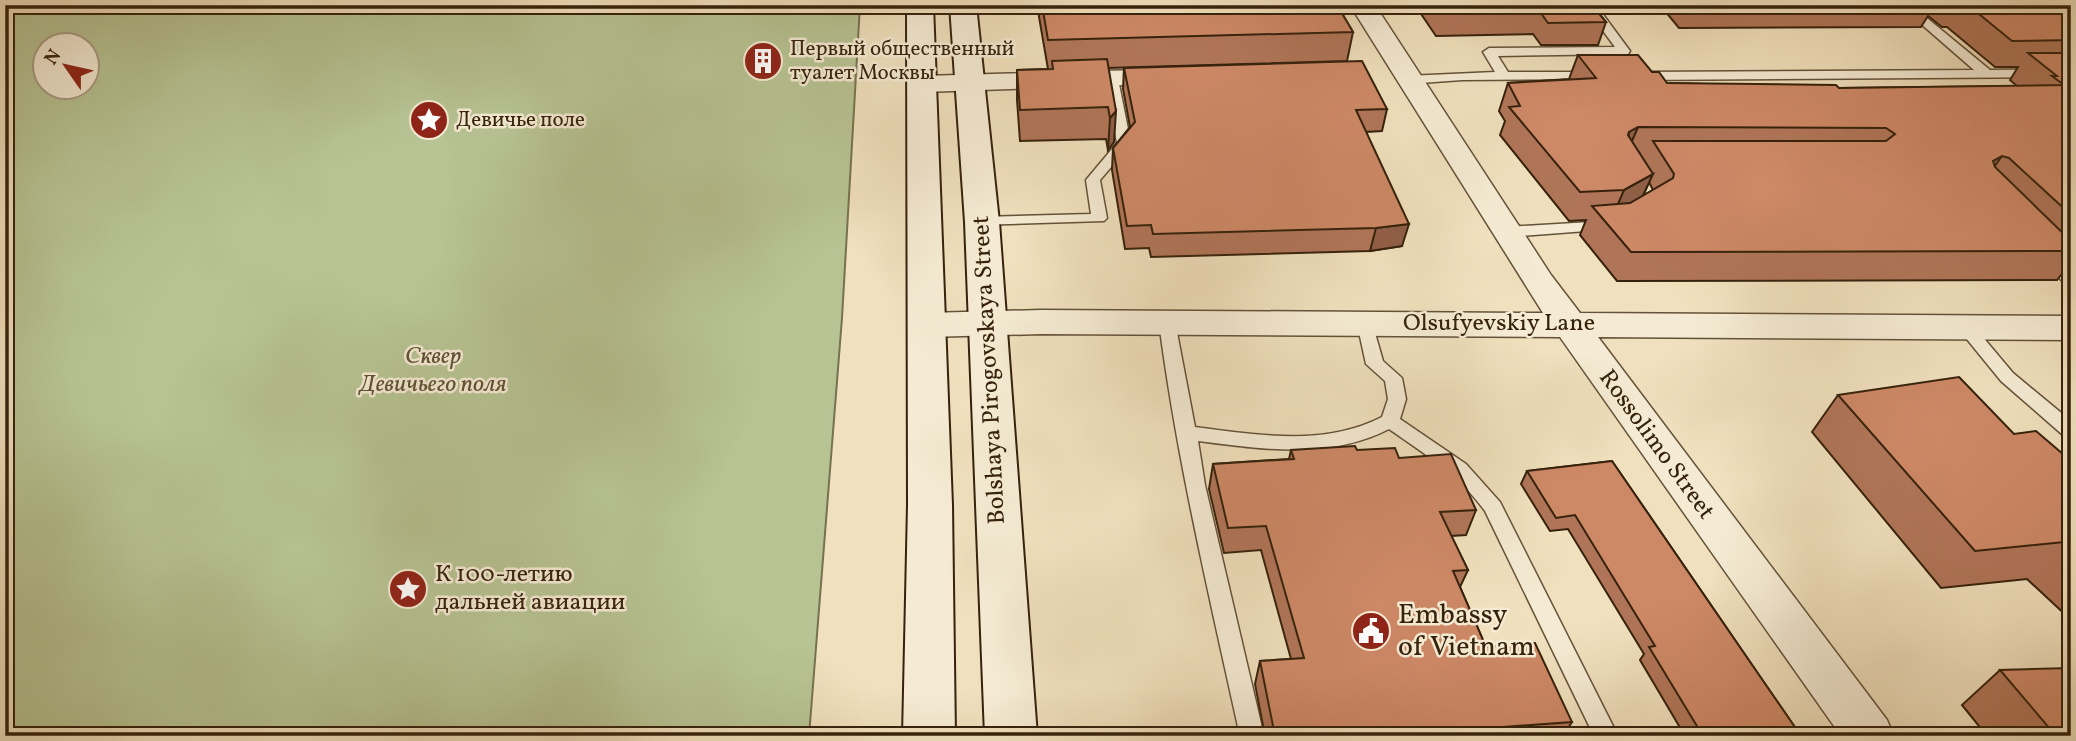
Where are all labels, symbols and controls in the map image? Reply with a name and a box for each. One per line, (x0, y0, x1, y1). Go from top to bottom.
north arrow (32, 32, 102, 102)
place label: Первый общественный туалет Москвы (790, 35, 1015, 88)
building icon: Первый общественный туалет Москвы (742, 40, 784, 82)
text: N (39, 44, 68, 71)
place icon: Девичье поле (408, 99, 450, 141)
place label: Девичье поле (456, 106, 585, 135)
street label: Bolshaya Pirogovskaya Street (965, 215, 1015, 525)
street label: Olsufyevskiy Lane (1403, 307, 1595, 341)
park label: Сквер Девичьего поля (358, 340, 506, 402)
street label: Rossolimo Street (1590, 363, 1722, 527)
place label: К 100-летию дальней авиации (435, 558, 626, 620)
place icon: К 100-летию дальней авиации (387, 568, 429, 610)
place label: Embassy of Vietnam (1398, 596, 1535, 667)
public building icon: Embassy of Vietnam (1350, 610, 1392, 652)

